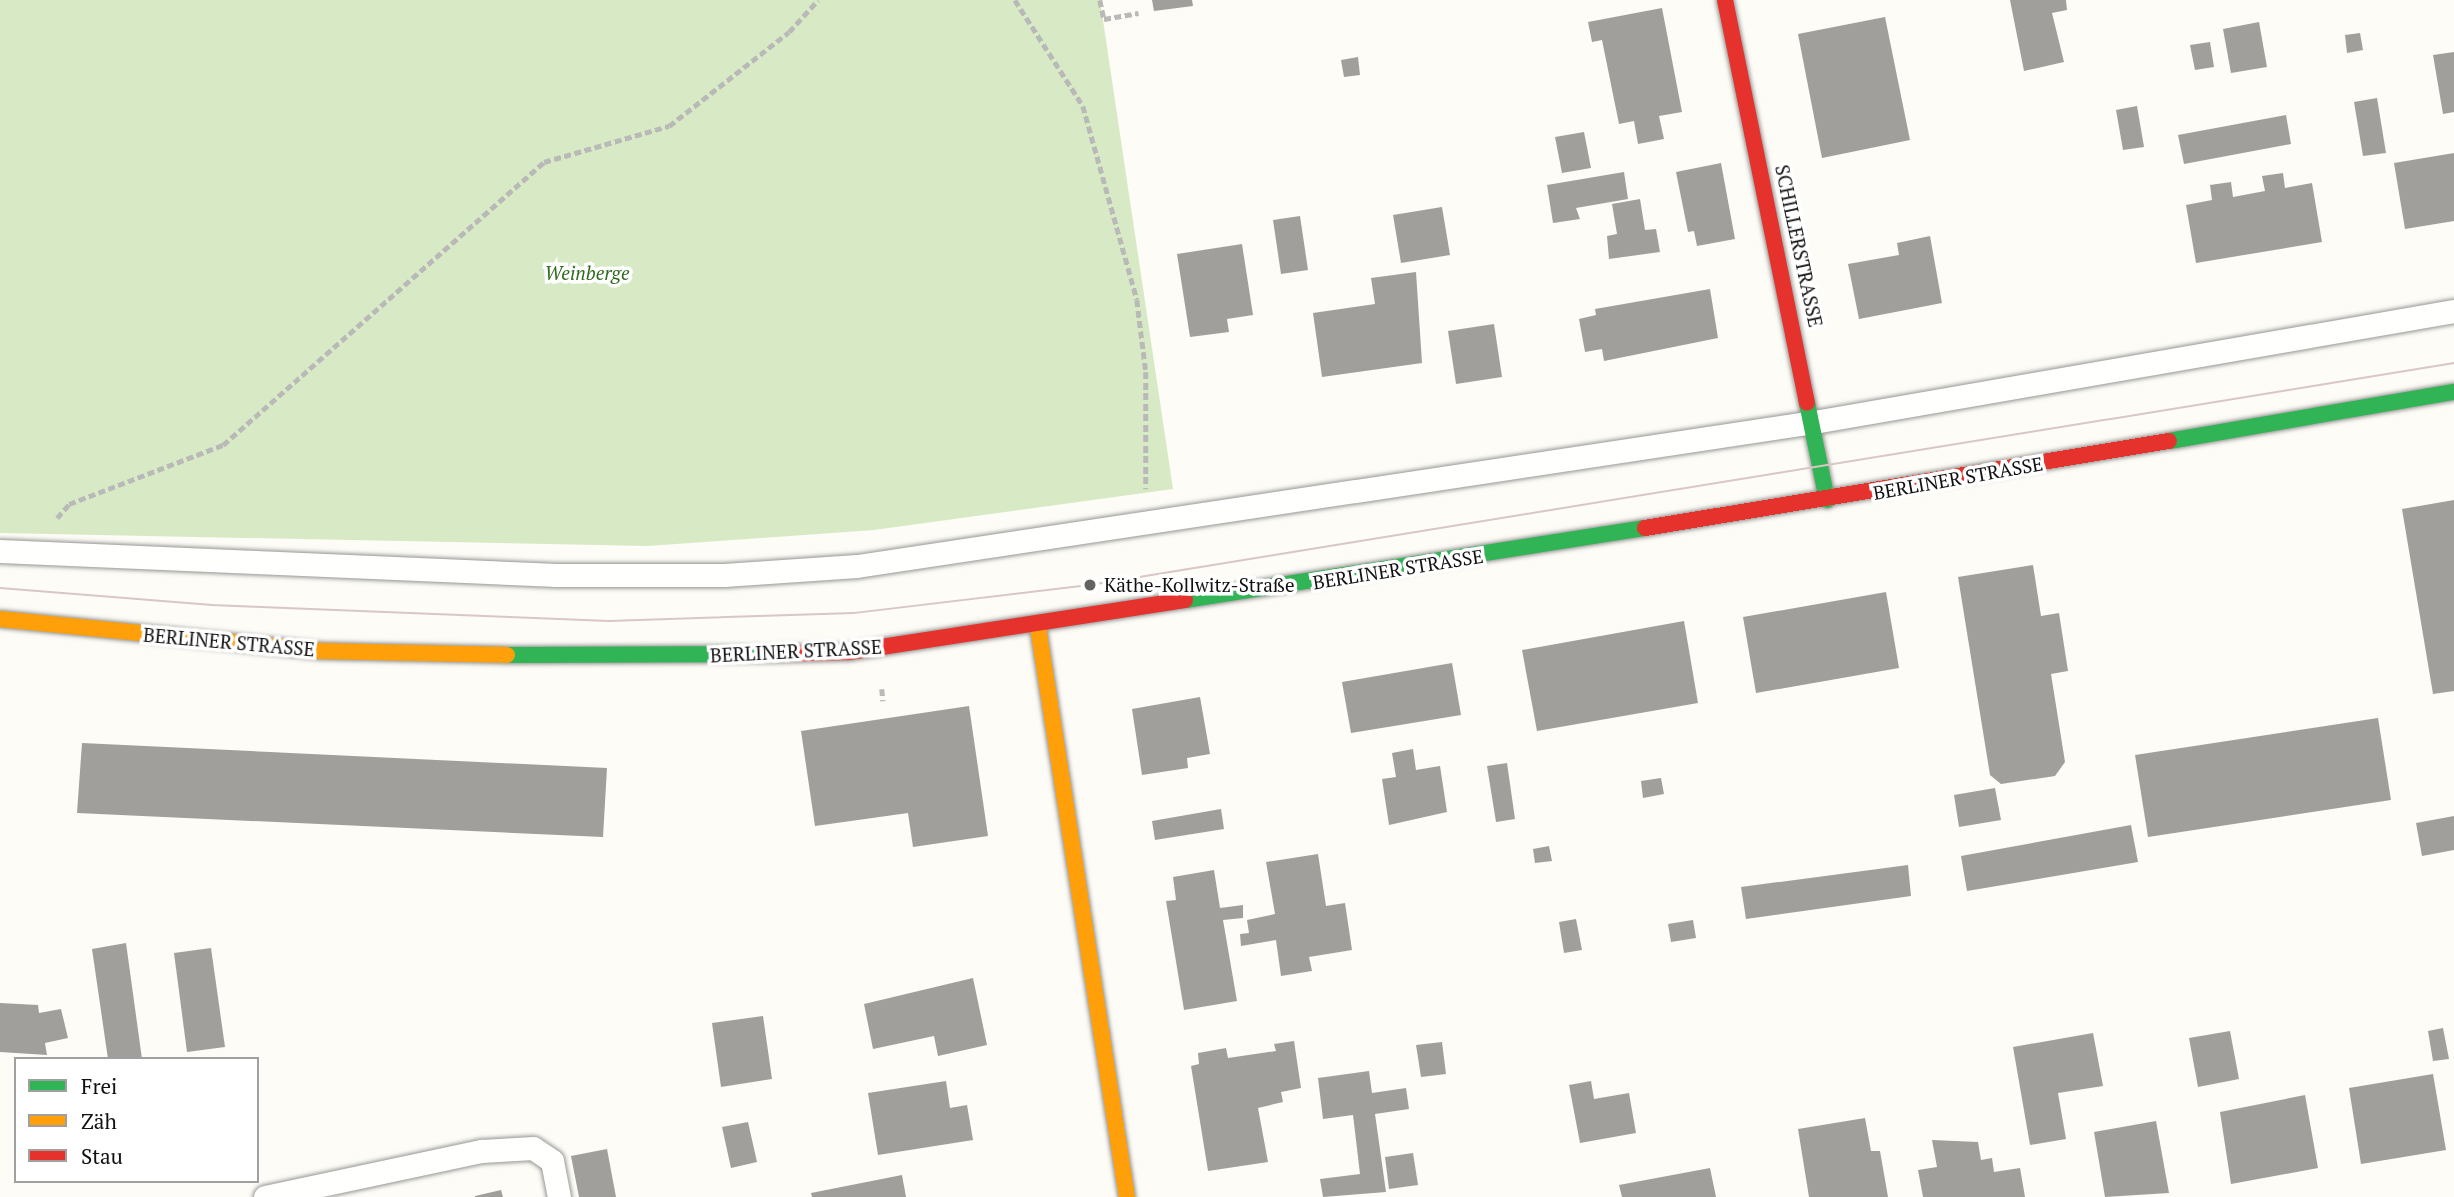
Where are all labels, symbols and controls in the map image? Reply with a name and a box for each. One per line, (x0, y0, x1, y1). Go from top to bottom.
street label: SCHILLERSTRASSE (1771, 163, 1827, 329)
park label: Weinberge (544, 262, 630, 284)
street label: BERLINER STRASSE (1871, 452, 2045, 504)
street label: BERLINER STRASSE (1311, 544, 1485, 594)
place label: Käthe-Kollwitz-Straße (1104, 574, 1294, 596)
marker: Käthe-Kollwitz-Straße (1082, 577, 1098, 593)
street label: BERLINER STRASSE (142, 623, 316, 661)
street label: BERLINER STRASSE (709, 635, 883, 667)
legend (14, 1057, 259, 1183)
text: Frei (81, 1072, 117, 1100)
text: Zäh (81, 1107, 117, 1135)
text: Stau (81, 1142, 123, 1170)

